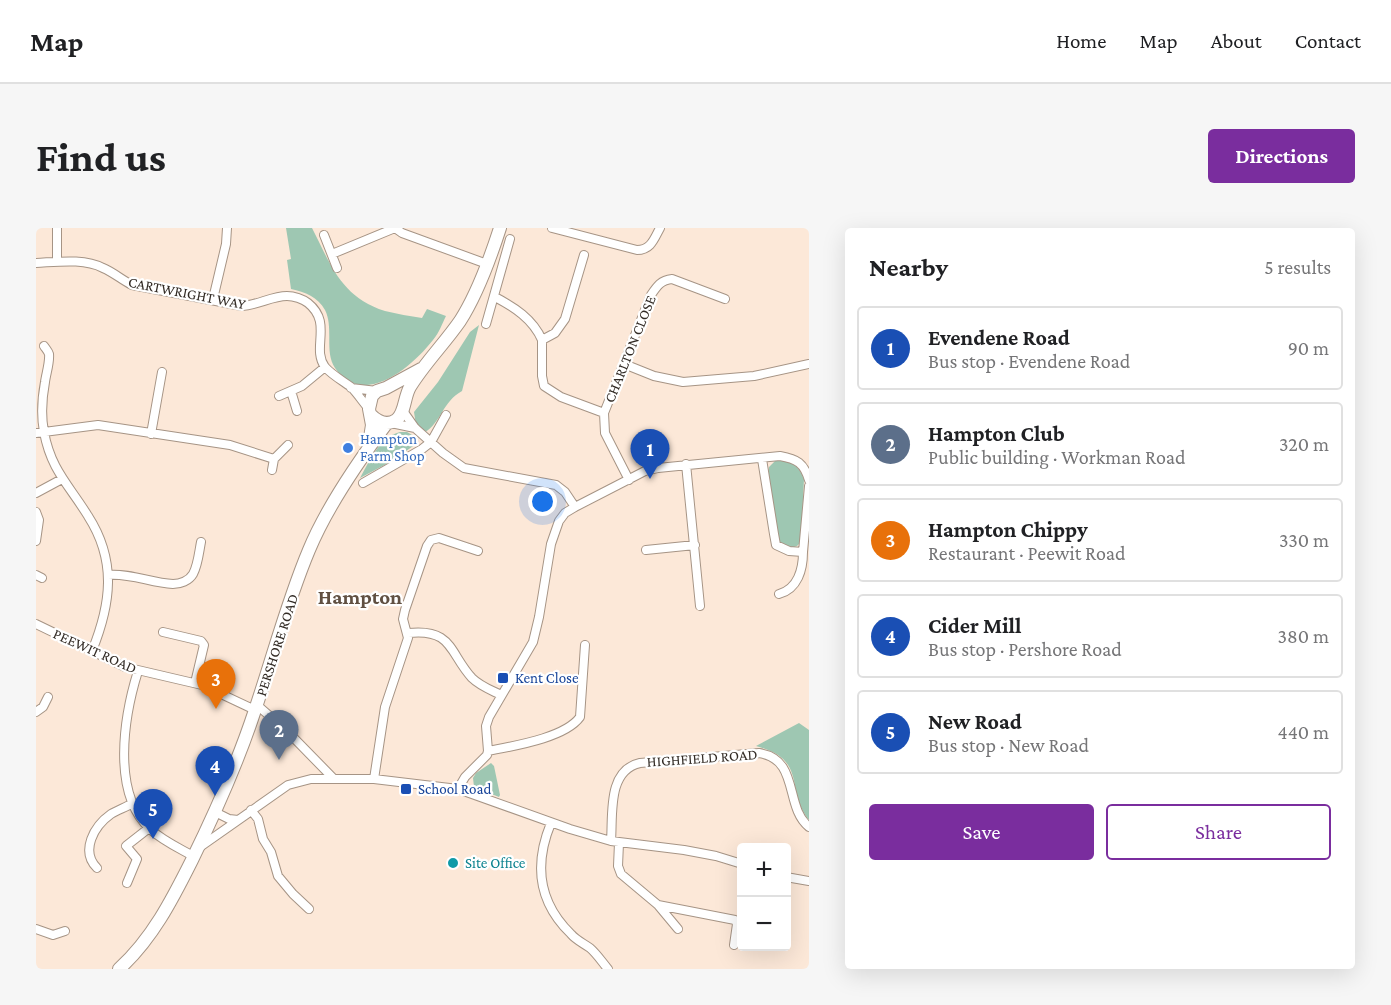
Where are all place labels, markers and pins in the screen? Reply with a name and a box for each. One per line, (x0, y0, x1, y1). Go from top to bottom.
pin: 1 (630, 430, 670, 479)
place label: Hampton Farm Shop (360, 431, 425, 465)
marker: Hampton Farm Shop (341, 441, 355, 455)
pin: 3 (196, 660, 236, 709)
place label: Kent Close (515, 670, 579, 686)
marker: Kent Close (496, 671, 510, 685)
pin: 2 (260, 710, 298, 760)
pin: 4 (196, 746, 234, 796)
place label: School Road (418, 781, 491, 797)
marker: School Road (399, 782, 413, 796)
pin: 5 (134, 790, 172, 839)
place label: Site Office (465, 855, 526, 871)
marker: Site Office (446, 856, 460, 870)

